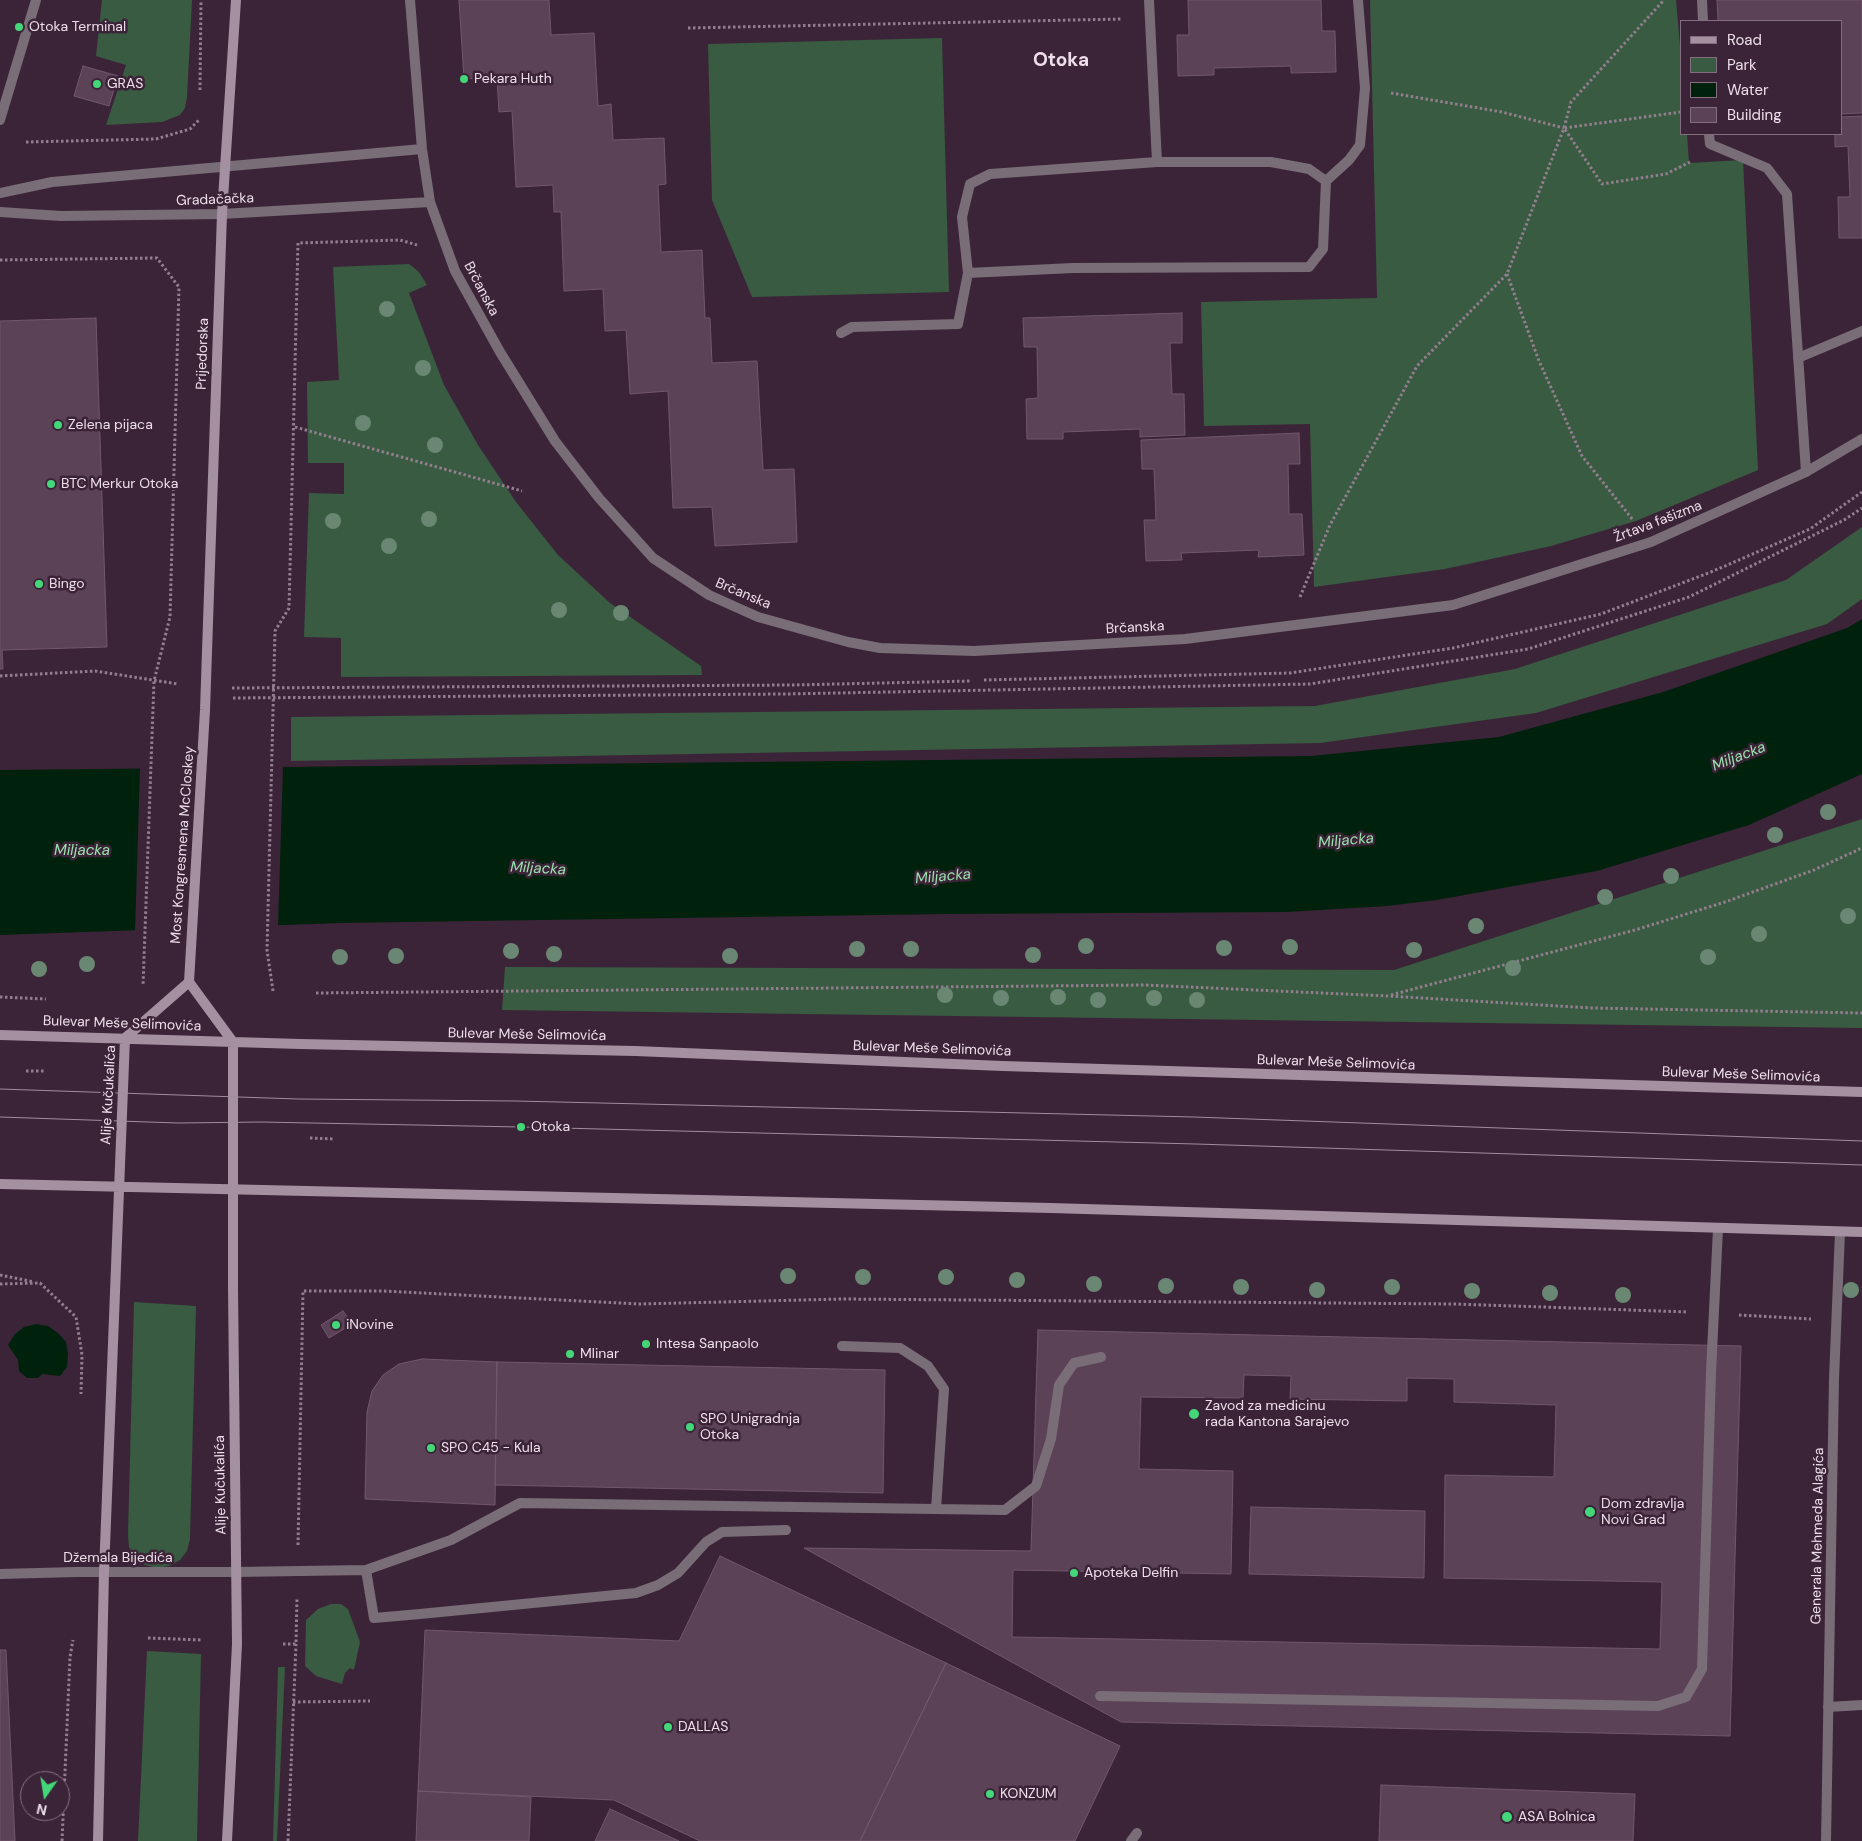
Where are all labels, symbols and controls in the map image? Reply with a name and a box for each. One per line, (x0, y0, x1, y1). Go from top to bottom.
place label: Otoka Terminal (29, 19, 126, 35)
legend (1680, 20, 1842, 135)
marker: Otoka Terminal (13, 21, 25, 33)
text: Road (1727, 30, 1762, 50)
district label: Otoka (1033, 50, 1089, 72)
text: Park (1727, 55, 1757, 75)
place label: Pekara Huth (474, 71, 552, 87)
marker: Pekara Huth (458, 73, 470, 85)
place label: GRAS (107, 76, 143, 92)
marker: GRAS (91, 78, 103, 90)
text: Water (1727, 80, 1768, 100)
text: Building (1727, 105, 1782, 125)
street label: Gradačačka (176, 190, 254, 210)
street label: Brčanska (460, 259, 502, 319)
street label: Prijedorska (193, 318, 213, 390)
place label: Zelena pijaca (68, 417, 153, 433)
marker: Zelena pijaca (52, 419, 64, 431)
place label: BTC Merkur Otoka (61, 476, 178, 492)
marker: BTC Merkur Otoka (45, 478, 57, 490)
street label: Žrtava fašizma (1612, 498, 1704, 546)
street label: Brčanska (713, 575, 773, 613)
place label: Bingo (49, 576, 85, 592)
marker: Bingo (33, 578, 45, 590)
street label: Brčanska (1105, 618, 1165, 638)
water label: Miljacka (1710, 739, 1768, 775)
street label: Most Kongresmena McCloskey (168, 746, 198, 944)
water label: Miljacka (1317, 830, 1375, 852)
water label: Miljacka (54, 842, 110, 860)
water label: Miljacka (510, 859, 566, 879)
water label: Miljacka (914, 866, 972, 888)
street label: Bulevar Meše Selimovića (42, 1013, 202, 1035)
street label: Bulevar Meše Selimovića (448, 1025, 606, 1045)
street label: Bulevar Meše Selimovića (852, 1038, 1012, 1060)
street label: Alije Kučukalića (98, 1045, 120, 1145)
street label: Bulevar Meše Selimovića (1256, 1052, 1416, 1074)
street label: Bulevar Meše Selimovića (1661, 1064, 1821, 1086)
place label: Otoka (531, 1119, 570, 1135)
marker: Otoka (515, 1121, 527, 1133)
place label: iNovine (346, 1317, 394, 1333)
marker: iNovine (330, 1319, 342, 1331)
place label: Intesa Sanpaolo (656, 1336, 759, 1352)
marker: Intesa Sanpaolo (640, 1338, 652, 1350)
place label: Mlinar (580, 1346, 619, 1362)
marker: Mlinar (564, 1348, 576, 1360)
place label: Zavod za medicinu rada Kantona Sarajevo (1205, 1398, 1349, 1430)
marker: Zavod za medicinu rada Kantona Sarajevo (1187, 1407, 1201, 1421)
place label: SPO Unigradnja Otoka (700, 1411, 800, 1444)
marker: SPO Unigradnja Otoka (684, 1421, 696, 1433)
street label: Alije Kučukalića (212, 1435, 230, 1535)
place label: SPO C45 - Kula (441, 1440, 541, 1456)
marker: SPO C45 - Kula (425, 1442, 437, 1454)
street label: Generala Mehmeda Alagića (1808, 1447, 1828, 1625)
place label: Dom zdravlja Novi Grad (1601, 1496, 1684, 1528)
marker: Dom zdravlja Novi Grad (1583, 1505, 1597, 1519)
street label: Džemala Bijedića (63, 1550, 173, 1566)
place label: Apoteka Delfin (1084, 1565, 1178, 1581)
marker: Apoteka Delfin (1068, 1567, 1080, 1579)
place label: DALLAS (678, 1719, 728, 1735)
marker: DALLAS (662, 1721, 674, 1733)
north arrow (20, 1771, 70, 1821)
place label: KONZUM (1000, 1786, 1057, 1802)
marker: KONZUM (984, 1788, 996, 1800)
text: N (35, 1800, 49, 1820)
place label: ASA Bolnica (1518, 1809, 1595, 1825)
marker: ASA Bolnica (1500, 1810, 1514, 1824)

